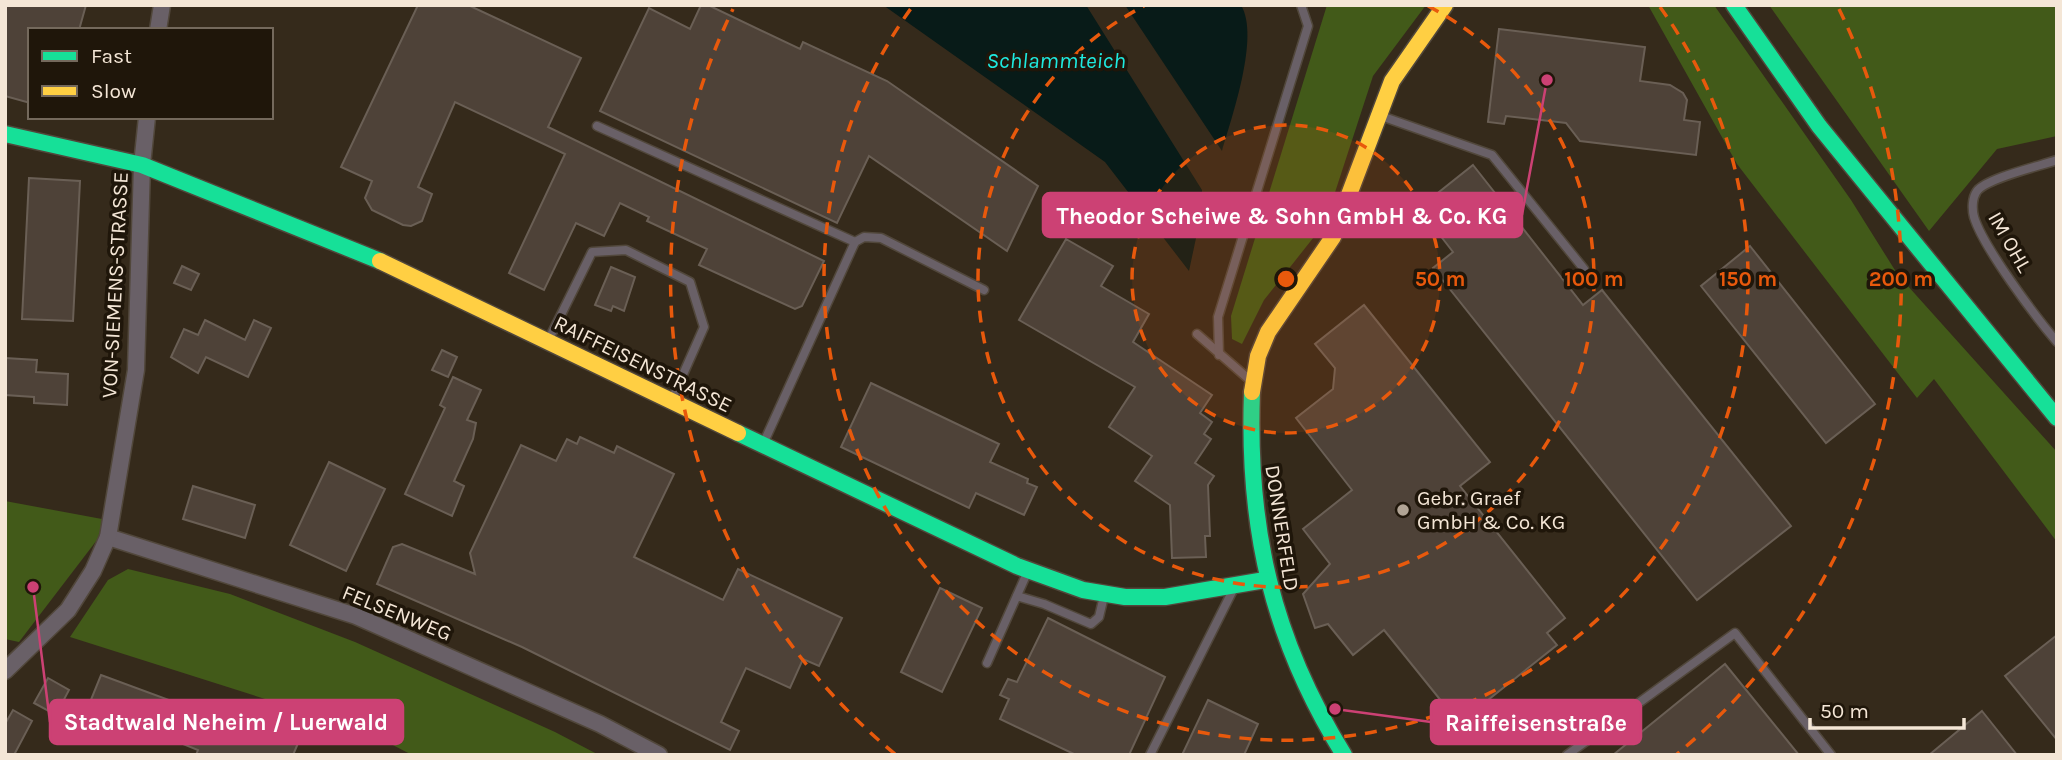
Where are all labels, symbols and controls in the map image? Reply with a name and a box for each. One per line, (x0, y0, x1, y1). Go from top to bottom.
legend (28, 28, 273, 119)
text: Fast (91, 44, 132, 68)
water label: Schlammteich (986, 47, 1126, 74)
text: Slow (91, 79, 136, 103)
street label: VON-SIEMENS-STRASSE (97, 171, 133, 399)
callout: Theodor Scheiwe & Sohn GmbH & Co. KG (1043, 193, 1522, 237)
text: Theodor Scheiwe & Sohn GmbH & Co. KG (1057, 203, 1507, 230)
street label: IM OHL (1983, 207, 2037, 277)
centre of rings (1274, 267, 1298, 291)
text: 50 m (1415, 267, 1465, 291)
text: 100 m (1564, 267, 1624, 291)
text: 150 m (1719, 267, 1777, 291)
text: 200 m (1869, 267, 1933, 291)
street label: RAIFFEISENSTRASSE (550, 311, 736, 417)
street label: DONNERFELD (1260, 463, 1304, 593)
place label: Gebr. Graef GmbH & Co. KG (1417, 486, 1565, 534)
marker: Gebr. Graef GmbH & Co. KG (1395, 502, 1411, 518)
street label: FELSENWEG (339, 580, 455, 646)
scale bar (1810, 686, 1964, 730)
text: 50 m (1820, 699, 1869, 723)
callout: Stadtwald Neheim / Luerwald (50, 700, 403, 744)
callout: Raiffeisenstraße (1431, 700, 1641, 744)
text: Stadtwald Neheim / Luerwald (64, 709, 388, 736)
text: Raiffeisenstraße (1445, 710, 1627, 737)

